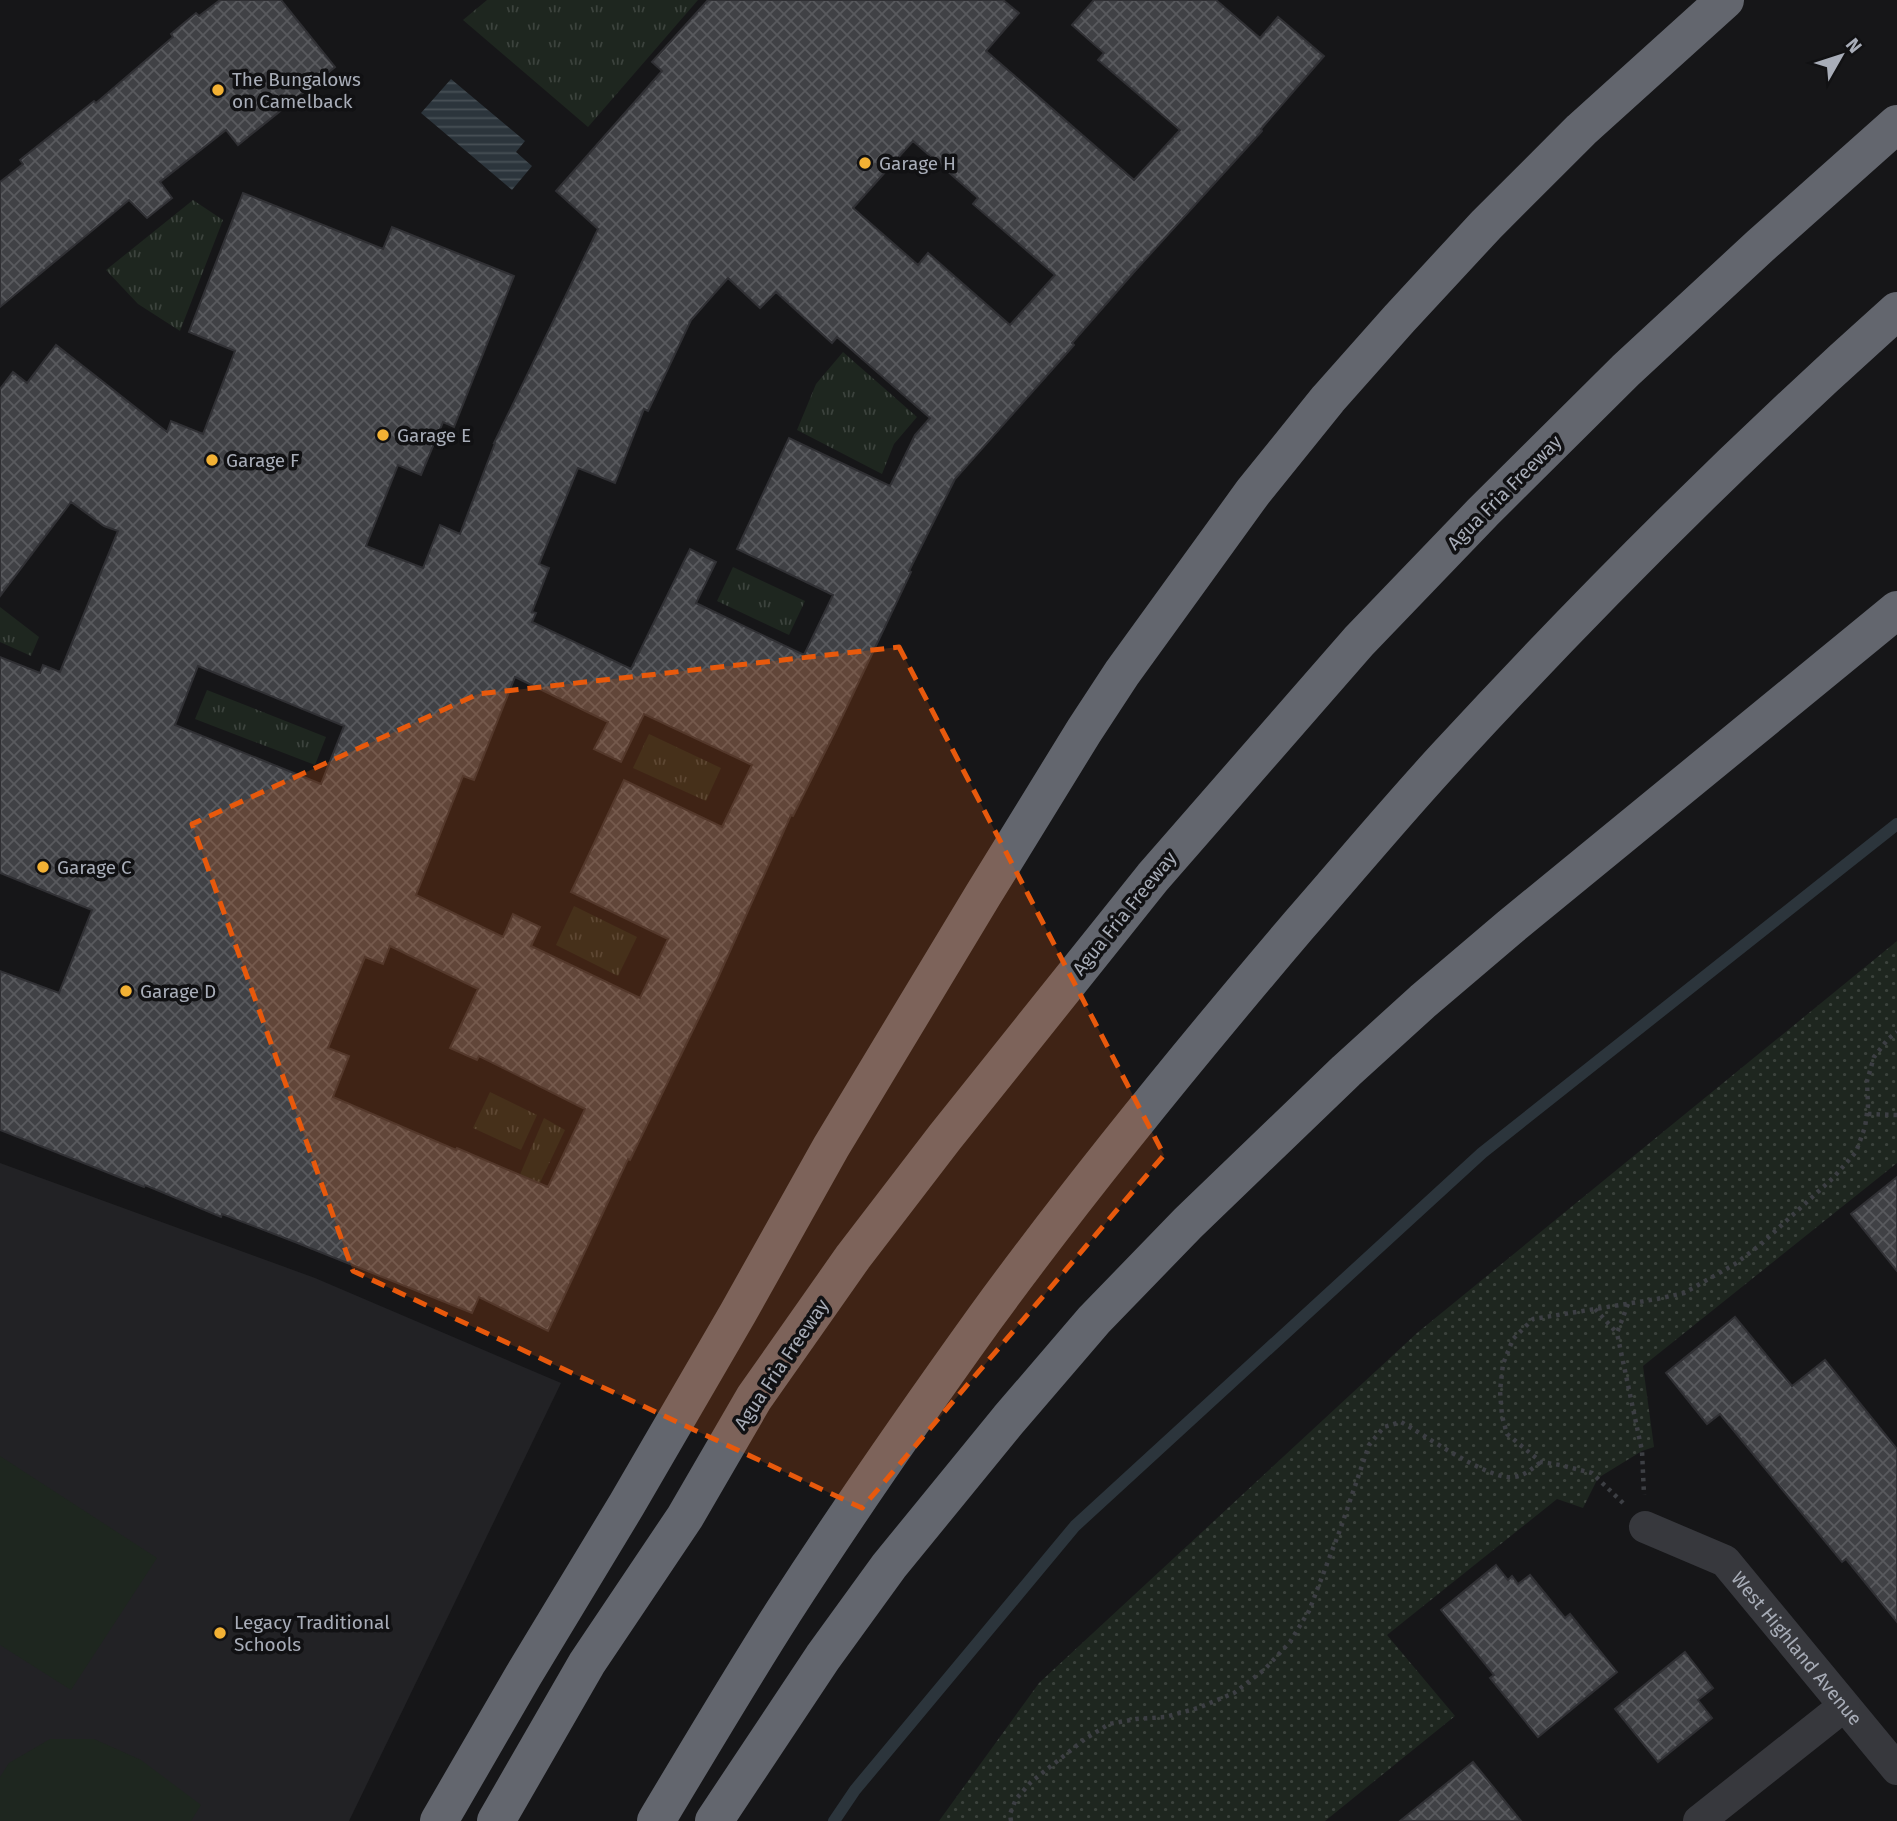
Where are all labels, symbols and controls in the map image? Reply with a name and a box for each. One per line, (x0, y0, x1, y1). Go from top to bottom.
north arrow (1806, 21, 1876, 91)
text: N (1841, 33, 1867, 58)
place label: The Bungalows on Camelback (232, 68, 361, 113)
marker: The Bungalows on Camelback (210, 82, 226, 98)
place label: Garage H (879, 152, 956, 175)
marker: Garage H (857, 155, 873, 171)
place label: Garage E (397, 424, 471, 447)
marker: Garage E (375, 427, 391, 443)
street label: Agua Fria Freeway (1442, 430, 1567, 554)
place label: Garage F (226, 449, 299, 472)
marker: Garage F (204, 452, 220, 468)
street label: Agua Fria Freeway (1067, 846, 1182, 980)
place label: Garage C (57, 856, 132, 879)
marker: Garage C (35, 859, 51, 875)
place label: Garage D (140, 980, 216, 1003)
marker: Garage D (118, 983, 134, 999)
street label: Agua Fria Freeway (729, 1294, 834, 1434)
street label: West Highland Avenue (1726, 1567, 1867, 1730)
place label: Legacy Traditional Schools (234, 1611, 390, 1656)
marker: Legacy Traditional Schools (212, 1625, 228, 1641)

